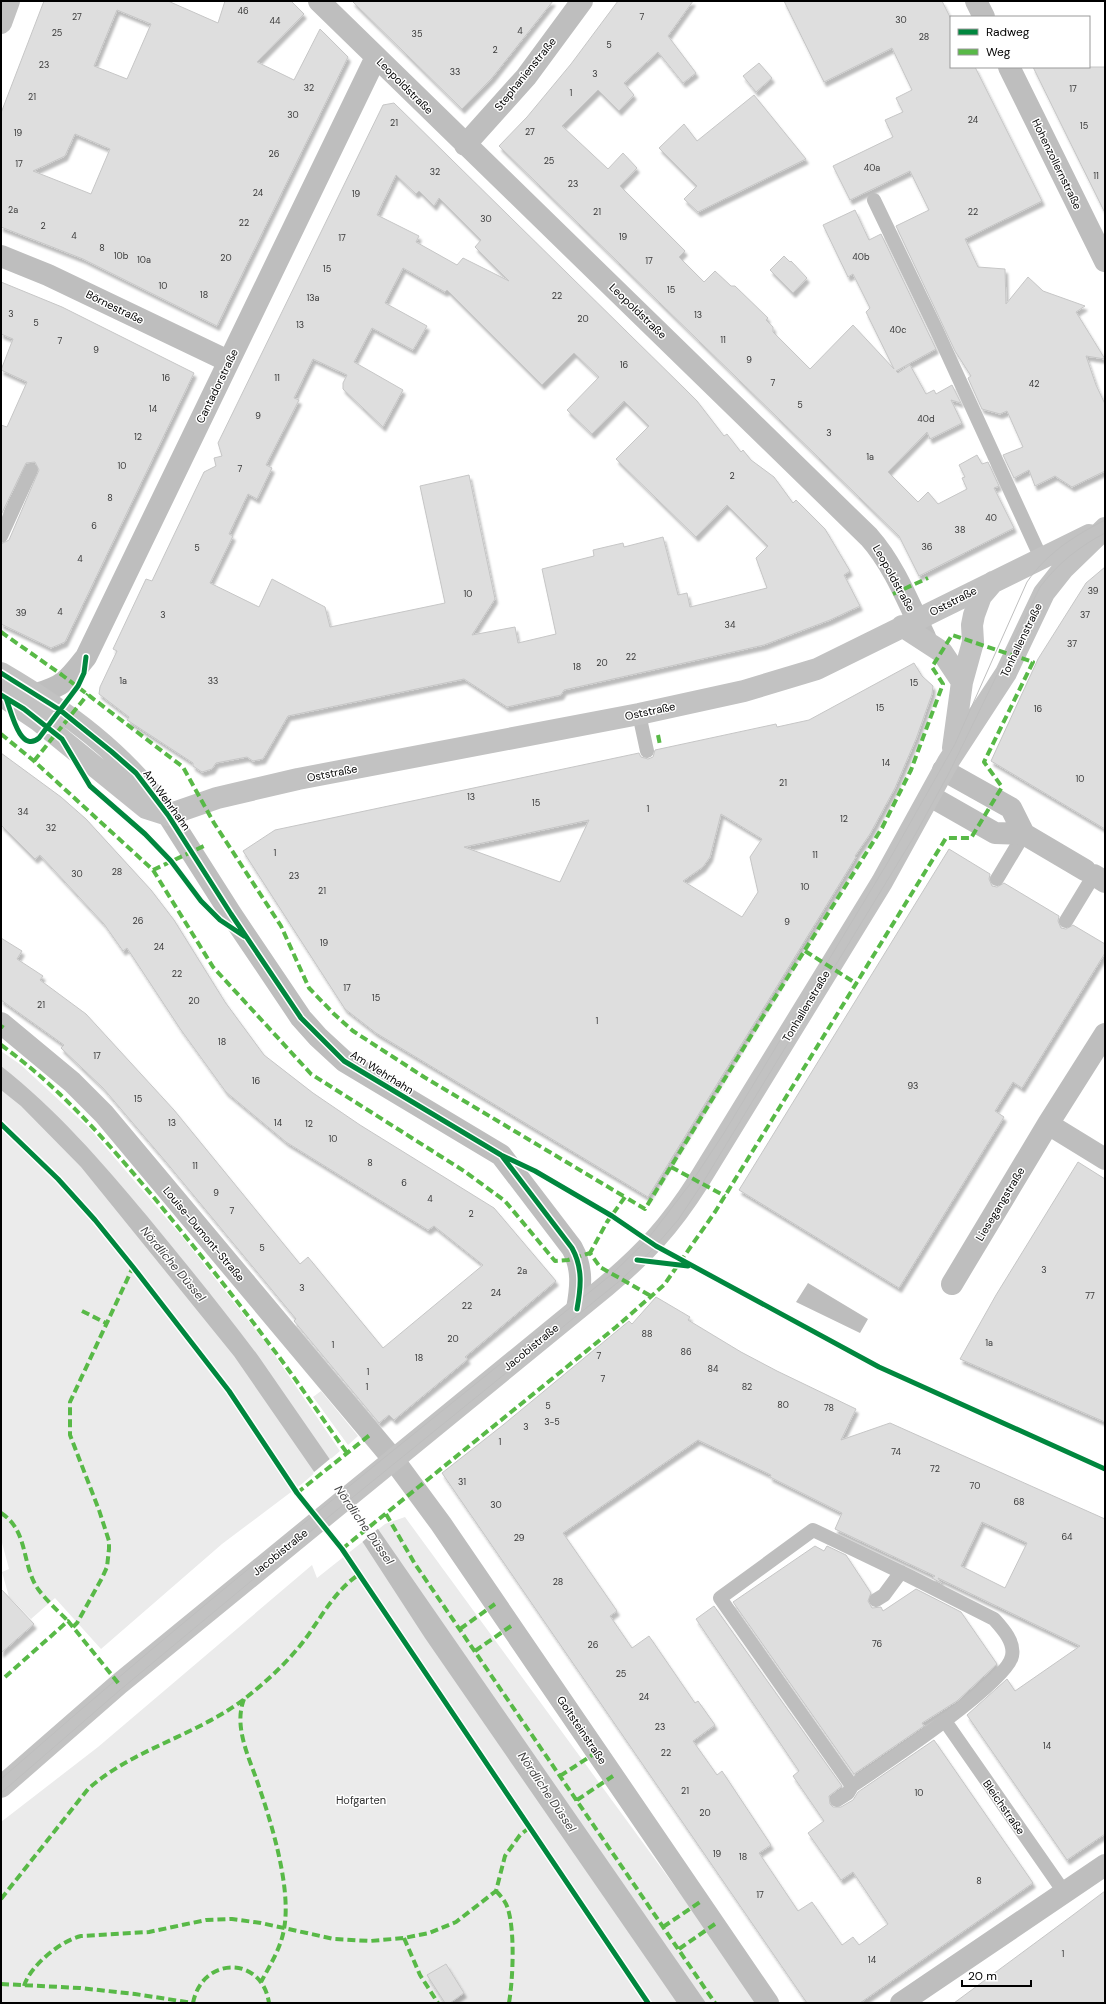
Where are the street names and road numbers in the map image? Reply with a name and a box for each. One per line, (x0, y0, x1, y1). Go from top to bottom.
street label: Stephanienstraße (491, 34, 559, 114)
street label: Leopoldstraße (374, 55, 436, 117)
street label: Hohenzollernstraße (1029, 116, 1085, 212)
street label: Leopoldstraße (606, 280, 670, 342)
street label: Börnestraße (84, 287, 146, 327)
street label: Cantadorstraße (193, 347, 241, 425)
street label: Leopoldstraße (870, 542, 918, 614)
street label: Oststraße (927, 583, 979, 619)
street label: Tonhallenstraße (997, 601, 1045, 679)
street label: Oststraße (624, 699, 676, 723)
street label: Oststraße (306, 761, 358, 785)
street label: Am Wehrhahn (140, 767, 194, 833)
street label: Tonhallenstraße (779, 968, 833, 1044)
street label: Am Wehrhahn (348, 1047, 416, 1097)
street label: Liesegangstraße (972, 1164, 1028, 1244)
street label: Louise-Dumont-Straße (160, 1184, 248, 1284)
street label: Jacobistraße (501, 1321, 561, 1373)
street label: Jacobistraße (250, 1526, 310, 1578)
street label: Goltsteinstraße (554, 1693, 610, 1767)
street label: Bleichstraße (980, 1777, 1028, 1837)

